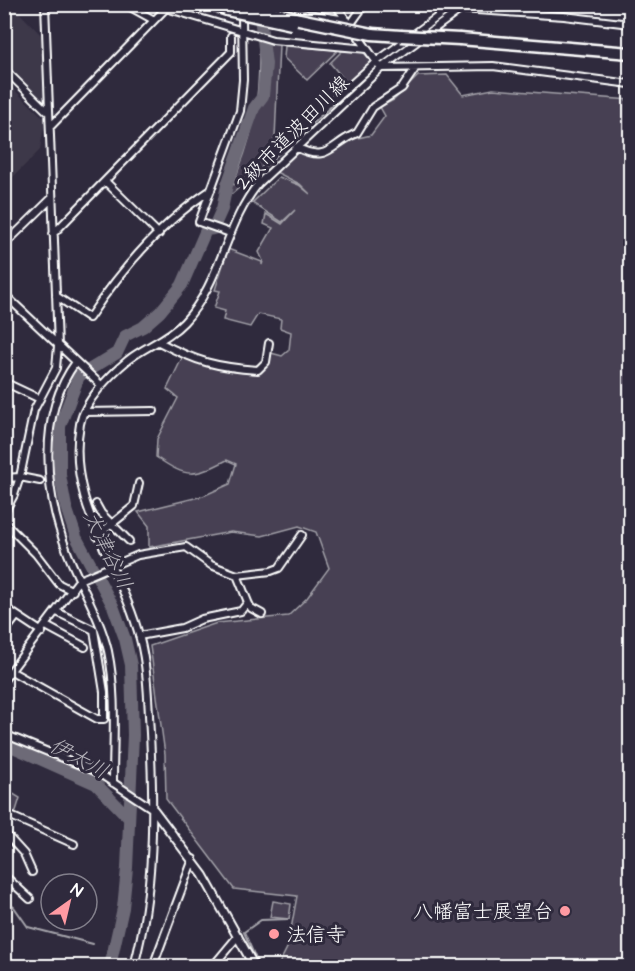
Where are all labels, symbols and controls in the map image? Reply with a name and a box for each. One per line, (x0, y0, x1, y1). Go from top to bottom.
street label: 2級市道波田川線 (229, 69, 356, 196)
water label: 大津谷川 (76, 506, 139, 594)
water label: 伊太川 (44, 731, 113, 786)
north arrow (39, 872, 99, 932)
text: N (67, 878, 87, 902)
place label: 八幡富士展望台 (413, 898, 553, 926)
marker: 八幡富士展望台 (558, 904, 572, 918)
place label: 法信寺 (286, 921, 346, 949)
marker: 法信寺 (267, 927, 281, 941)

